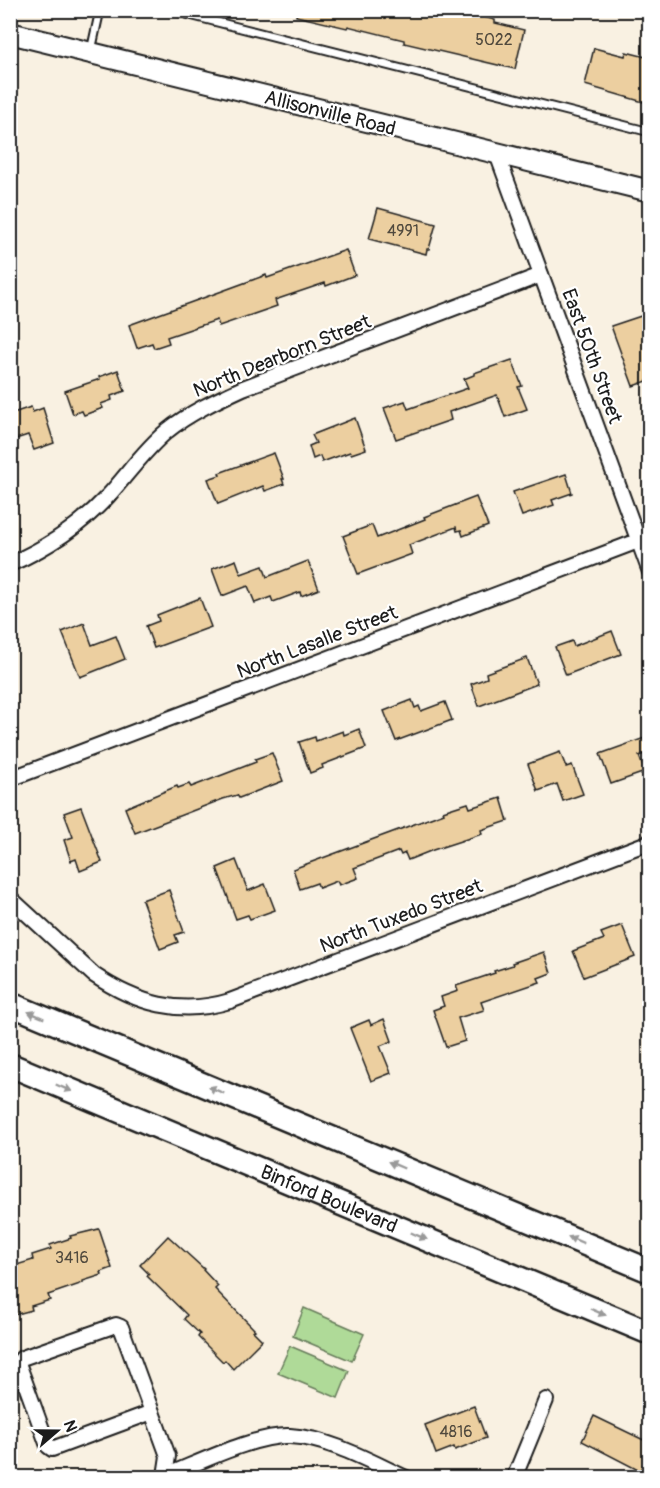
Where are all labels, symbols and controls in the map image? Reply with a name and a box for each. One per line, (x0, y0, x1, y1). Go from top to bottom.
house number: 5022 (475, 30, 513, 50)
street label: Allisonville Road (262, 85, 398, 141)
house number: 4991 (387, 221, 419, 241)
street label: East 50th Street (556, 285, 628, 428)
street label: North Dearborn Street (189, 309, 375, 403)
street label: North Lasalle Street (233, 600, 402, 684)
street label: North Tuxedo Street (316, 873, 487, 959)
one-way arrow (27, 1010, 45, 1020)
one-way arrow (56, 1083, 74, 1093)
one-way arrow (207, 1085, 225, 1094)
street label: Binford Boulevard (257, 1159, 401, 1238)
one-way arrow (387, 1160, 405, 1169)
one-way arrow (410, 1232, 427, 1241)
one-way arrow (567, 1235, 585, 1244)
house number: 3416 (55, 1248, 89, 1268)
one-way arrow (590, 1307, 608, 1317)
north arrow (27, 1401, 87, 1461)
text: N (59, 1418, 81, 1435)
house number: 4816 (440, 1422, 472, 1442)

